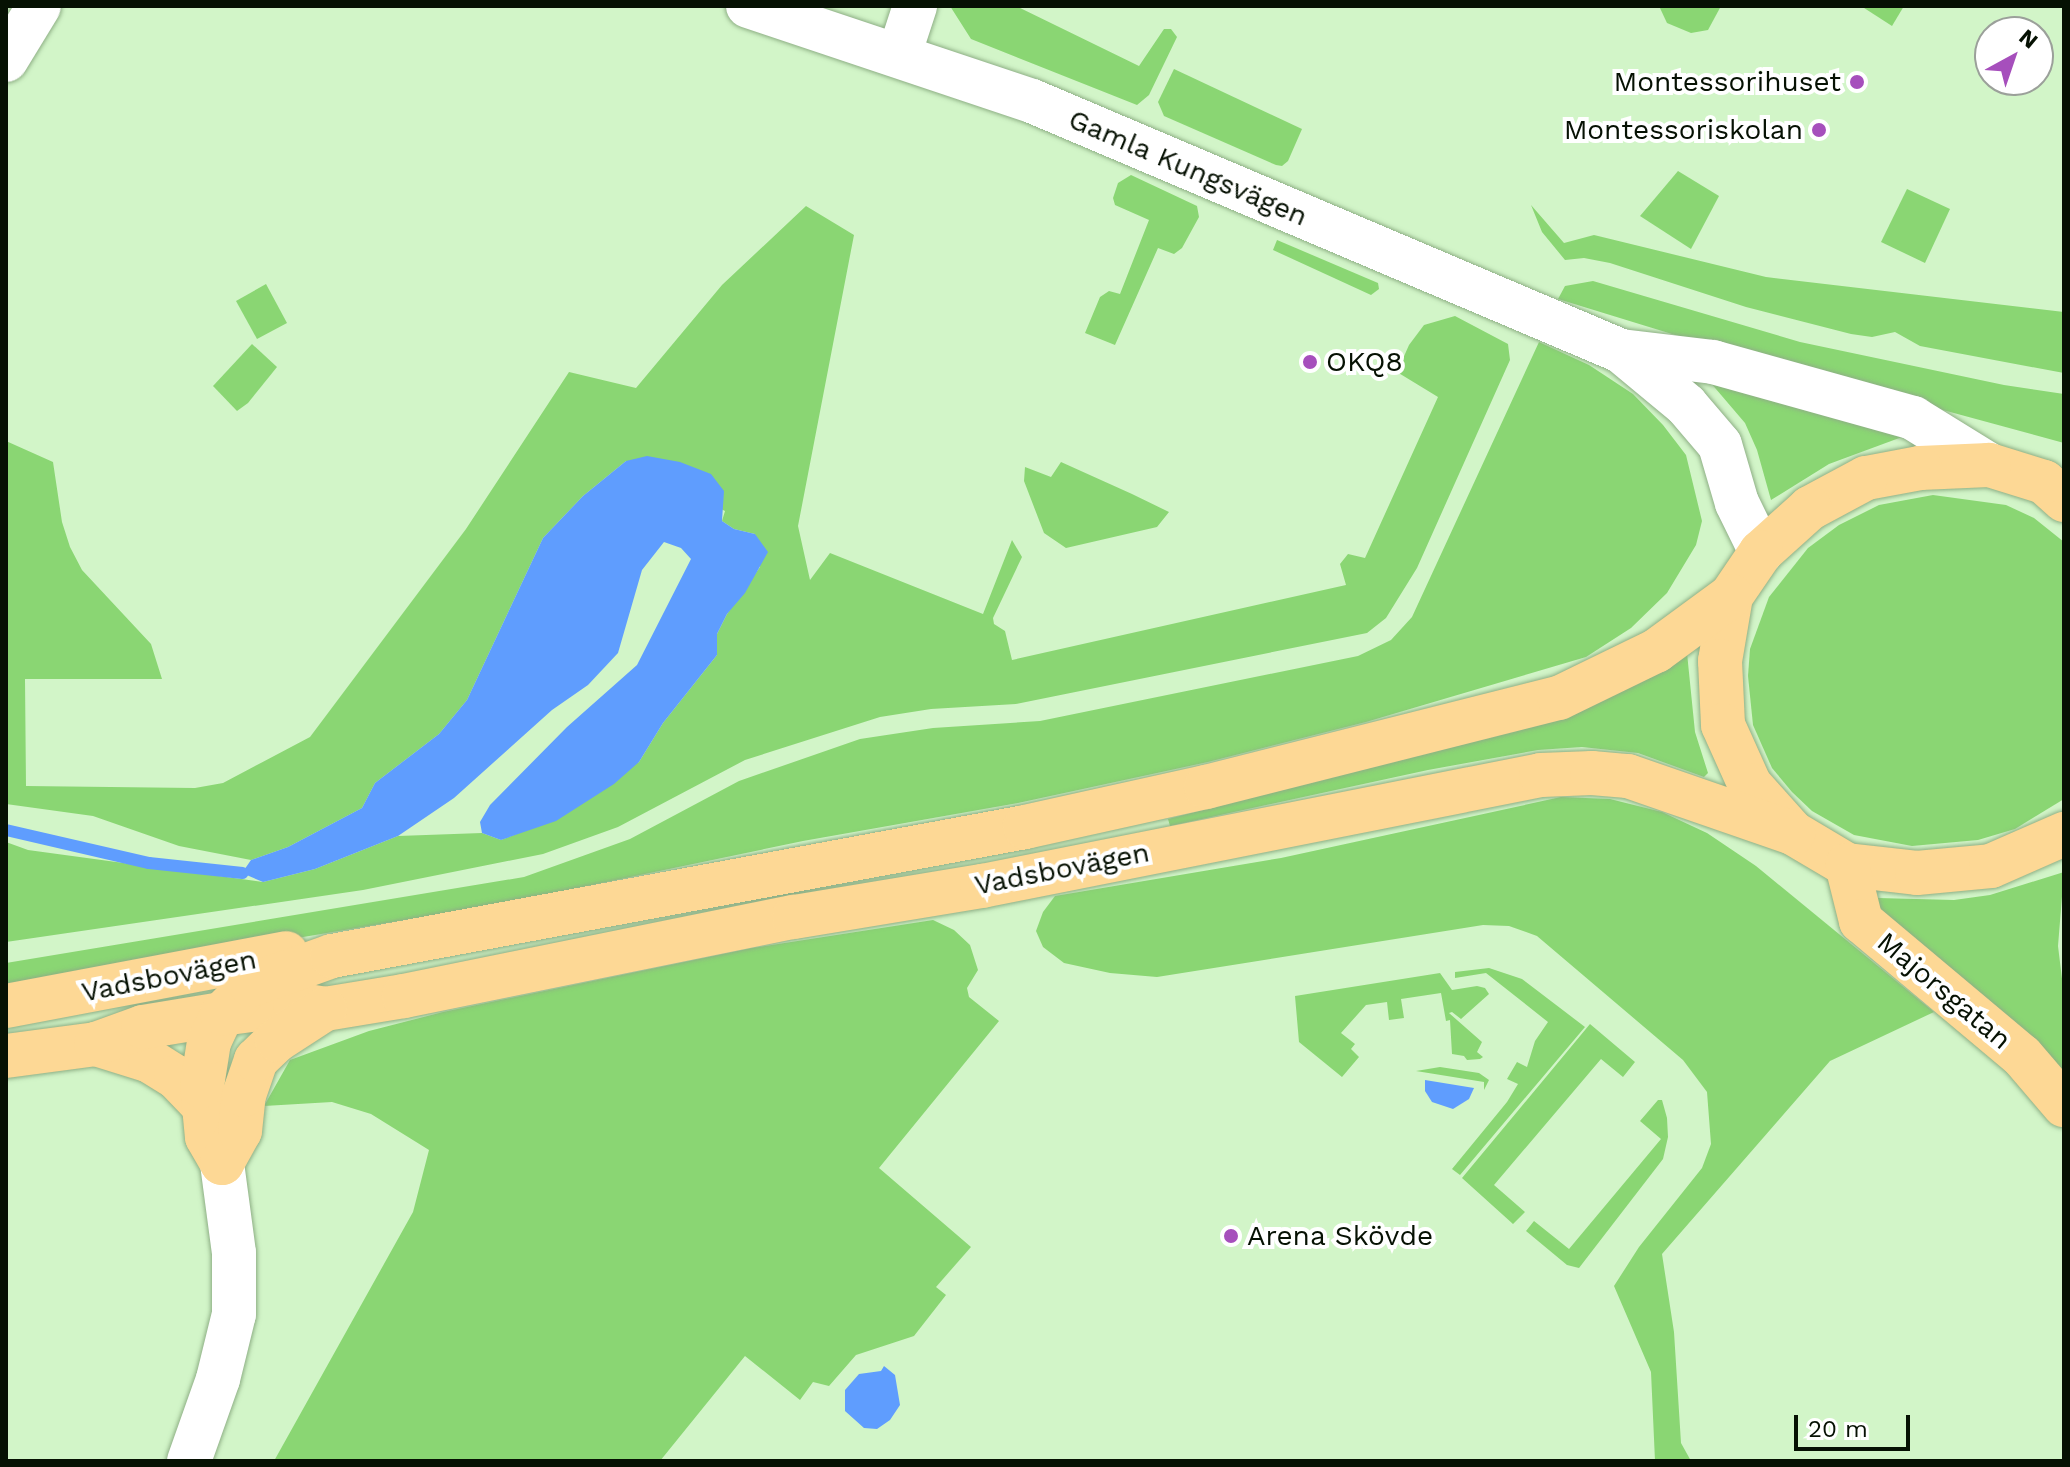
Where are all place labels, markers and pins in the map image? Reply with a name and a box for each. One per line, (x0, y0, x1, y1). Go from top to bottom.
place label: Montessorihuset (1613, 65, 1841, 99)
marker: Montessorihuset (1848, 73, 1866, 91)
place label: Montessoriskolan (1564, 113, 1803, 147)
marker: Montessoriskolan (1810, 121, 1828, 139)
place label: OKQ8 (1326, 345, 1403, 379)
marker: OKQ8 (1301, 353, 1319, 371)
place label: Arena Skövde (1247, 1219, 1434, 1253)
marker: Arena Skövde (1222, 1227, 1240, 1245)

